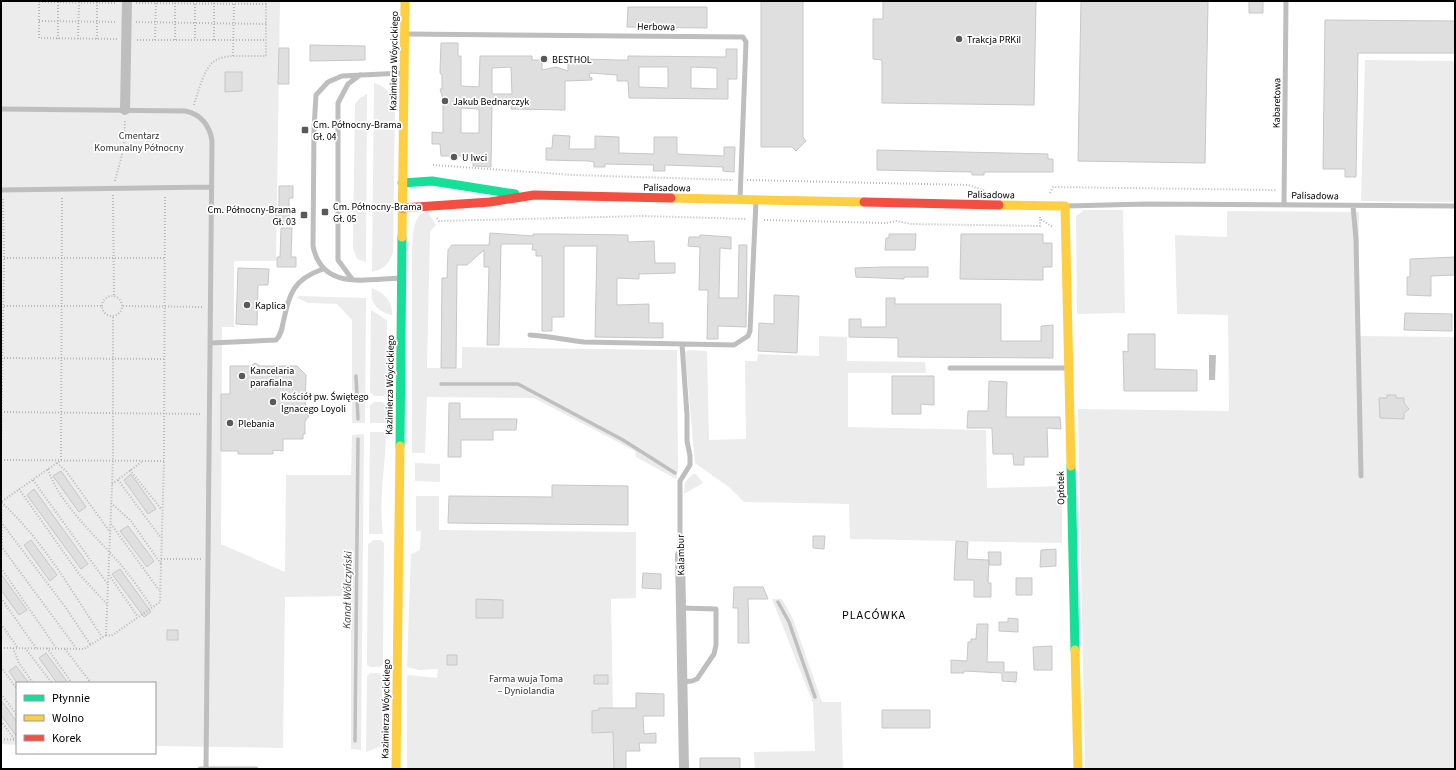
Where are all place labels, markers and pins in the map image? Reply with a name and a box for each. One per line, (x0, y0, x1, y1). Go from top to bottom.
place label: Trakcja PRKiI (967, 33, 1021, 47)
marker: Trakcja PRKiI (954, 34, 964, 44)
place label: BESTHOL (552, 53, 592, 67)
marker: BESTHOL (539, 54, 549, 64)
place label: Jakub Bednarczyk (453, 95, 529, 109)
marker: Jakub Bednarczyk (440, 96, 450, 106)
place label: Cm. Północny-Brama Gł. 04 (313, 118, 402, 144)
marker: Cm. Północny-Brama Gł. 04 (300, 125, 310, 135)
place label: U Iwci (462, 151, 487, 165)
marker: U Iwci (449, 152, 459, 162)
place label: Cm. Północny-Brama Gł. 05 (333, 200, 422, 226)
place label: Cm. Północny-Brama Gł. 03 (208, 203, 296, 229)
marker: Cm. Północny-Brama Gł. 05 (320, 207, 330, 217)
marker: Cm. Północny-Brama Gł. 03 (299, 210, 309, 220)
place label: Kaplica (255, 299, 286, 313)
marker: Kaplica (242, 300, 252, 310)
place label: Kancelaria parafialna (250, 364, 294, 390)
marker: Kancelaria parafialna (237, 371, 247, 381)
place label: Kościół pw. Świętego Ignacego Loyoli (281, 390, 369, 416)
marker: Kościół pw. Świętego Ignacego Loyoli (268, 397, 278, 407)
place label: Plebania (238, 417, 275, 431)
marker: Plebania (225, 418, 235, 428)

